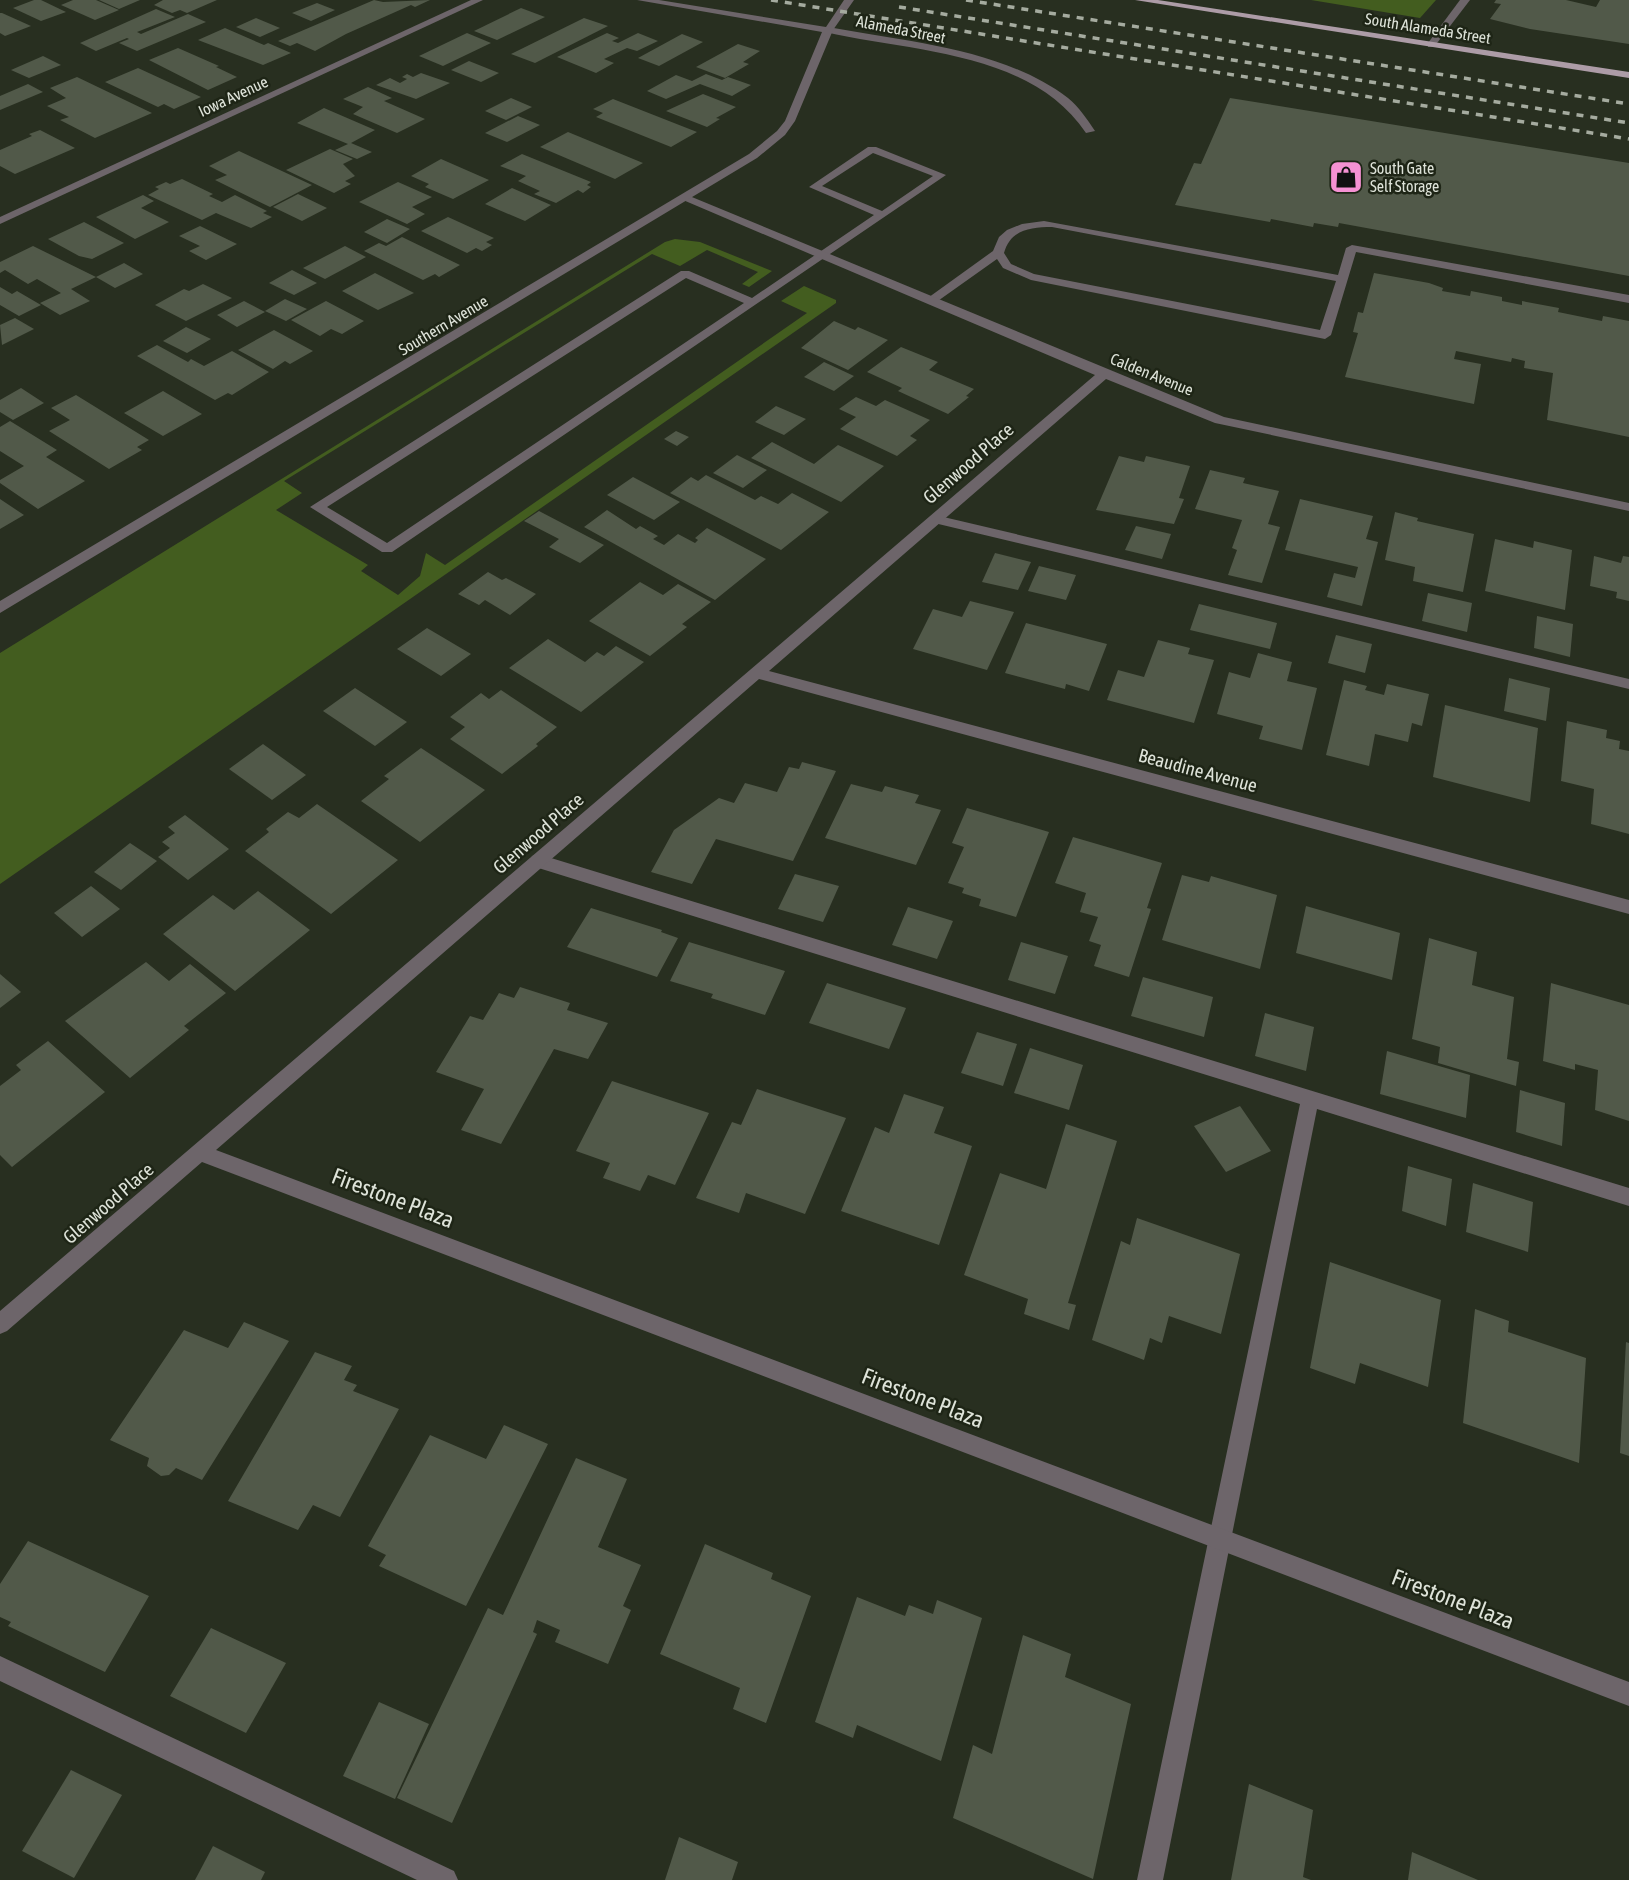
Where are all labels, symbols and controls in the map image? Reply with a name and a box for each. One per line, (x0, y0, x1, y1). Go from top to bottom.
street label: South Alameda Street (1364, 9, 1493, 47)
street label: Alameda Street (855, 12, 948, 47)
street label: Iowa Avenue (195, 72, 271, 120)
shop icon: South Gate Self Storage (1327, 158, 1365, 196)
place label: South Gate Self Storage (1370, 159, 1439, 196)
street label: Southern Avenue (395, 291, 491, 359)
street label: Calden Avenue (1108, 349, 1196, 399)
street label: Glenwood Place (918, 418, 1018, 508)
street label: Beaudine Avenue (1136, 744, 1260, 796)
street label: Glenwood Place (488, 788, 588, 878)
street label: Glenwood Place (58, 1158, 158, 1248)
street label: Firestone Plaza (328, 1163, 458, 1233)
street label: Firestone Plaza (858, 1363, 988, 1433)
street label: Firestone Plaza (1388, 1564, 1518, 1634)

